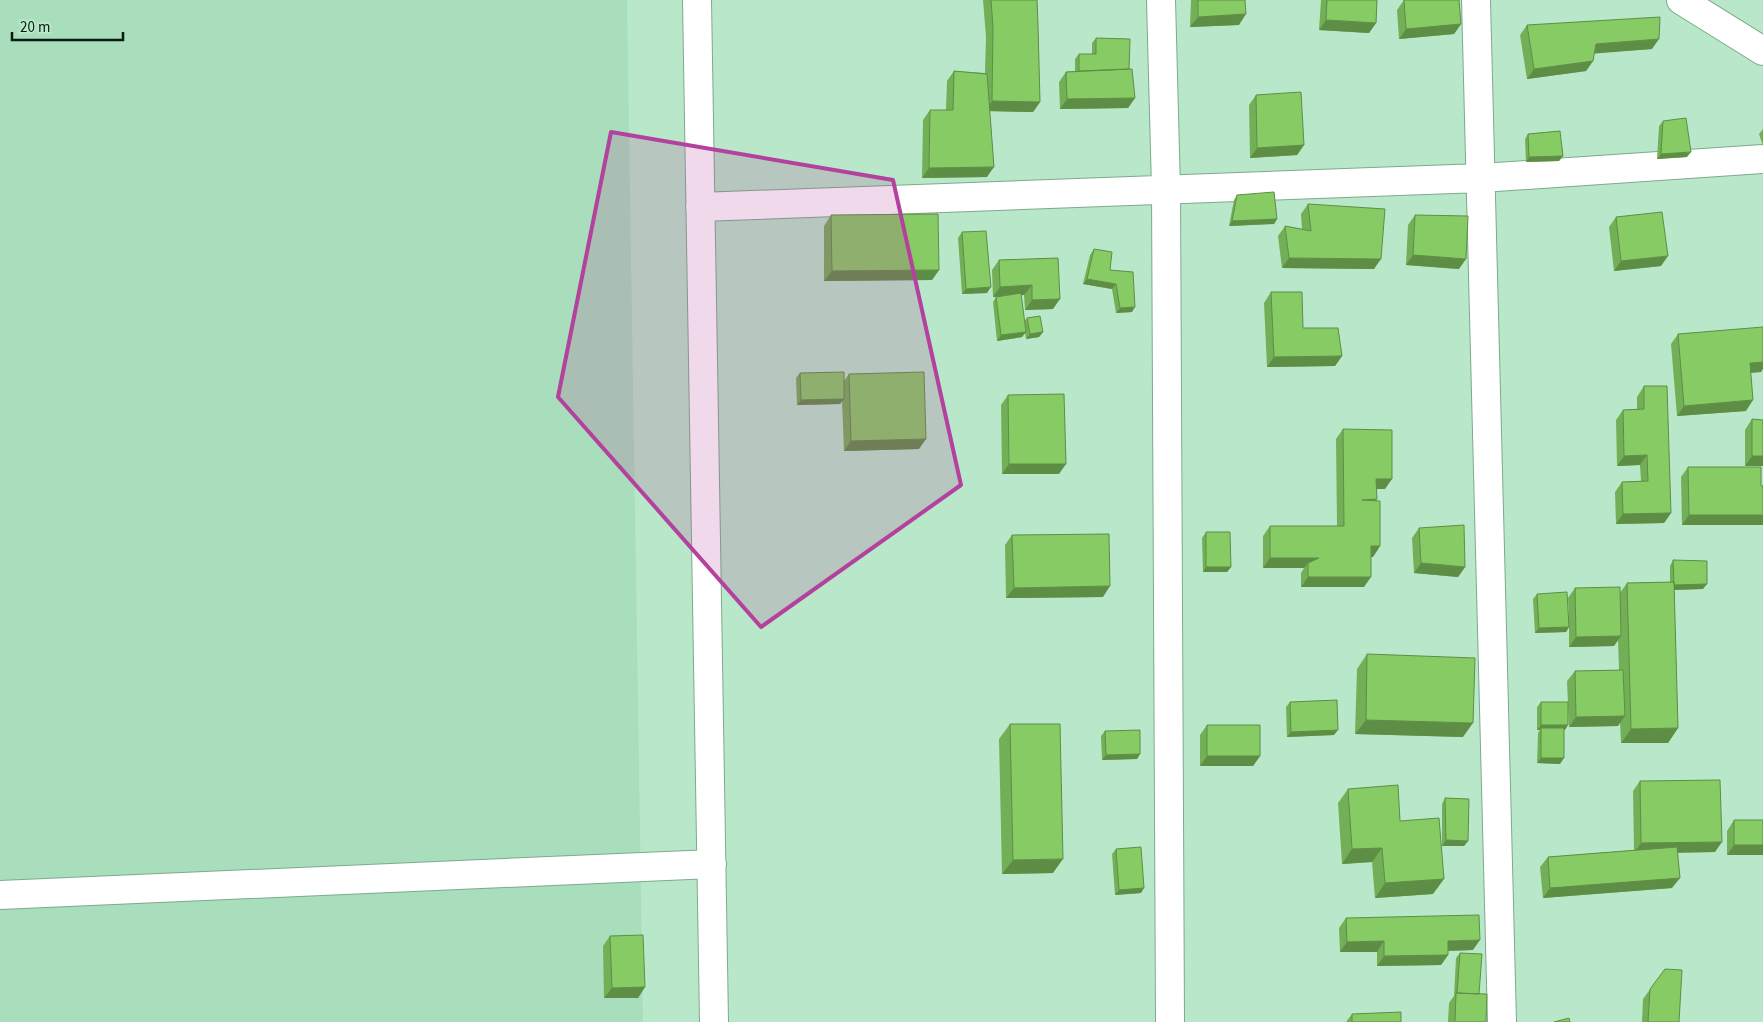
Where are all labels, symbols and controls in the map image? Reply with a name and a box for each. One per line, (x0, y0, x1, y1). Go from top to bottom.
scale bar (12, 10, 124, 42)
text: 20 m (20, 17, 50, 38)

